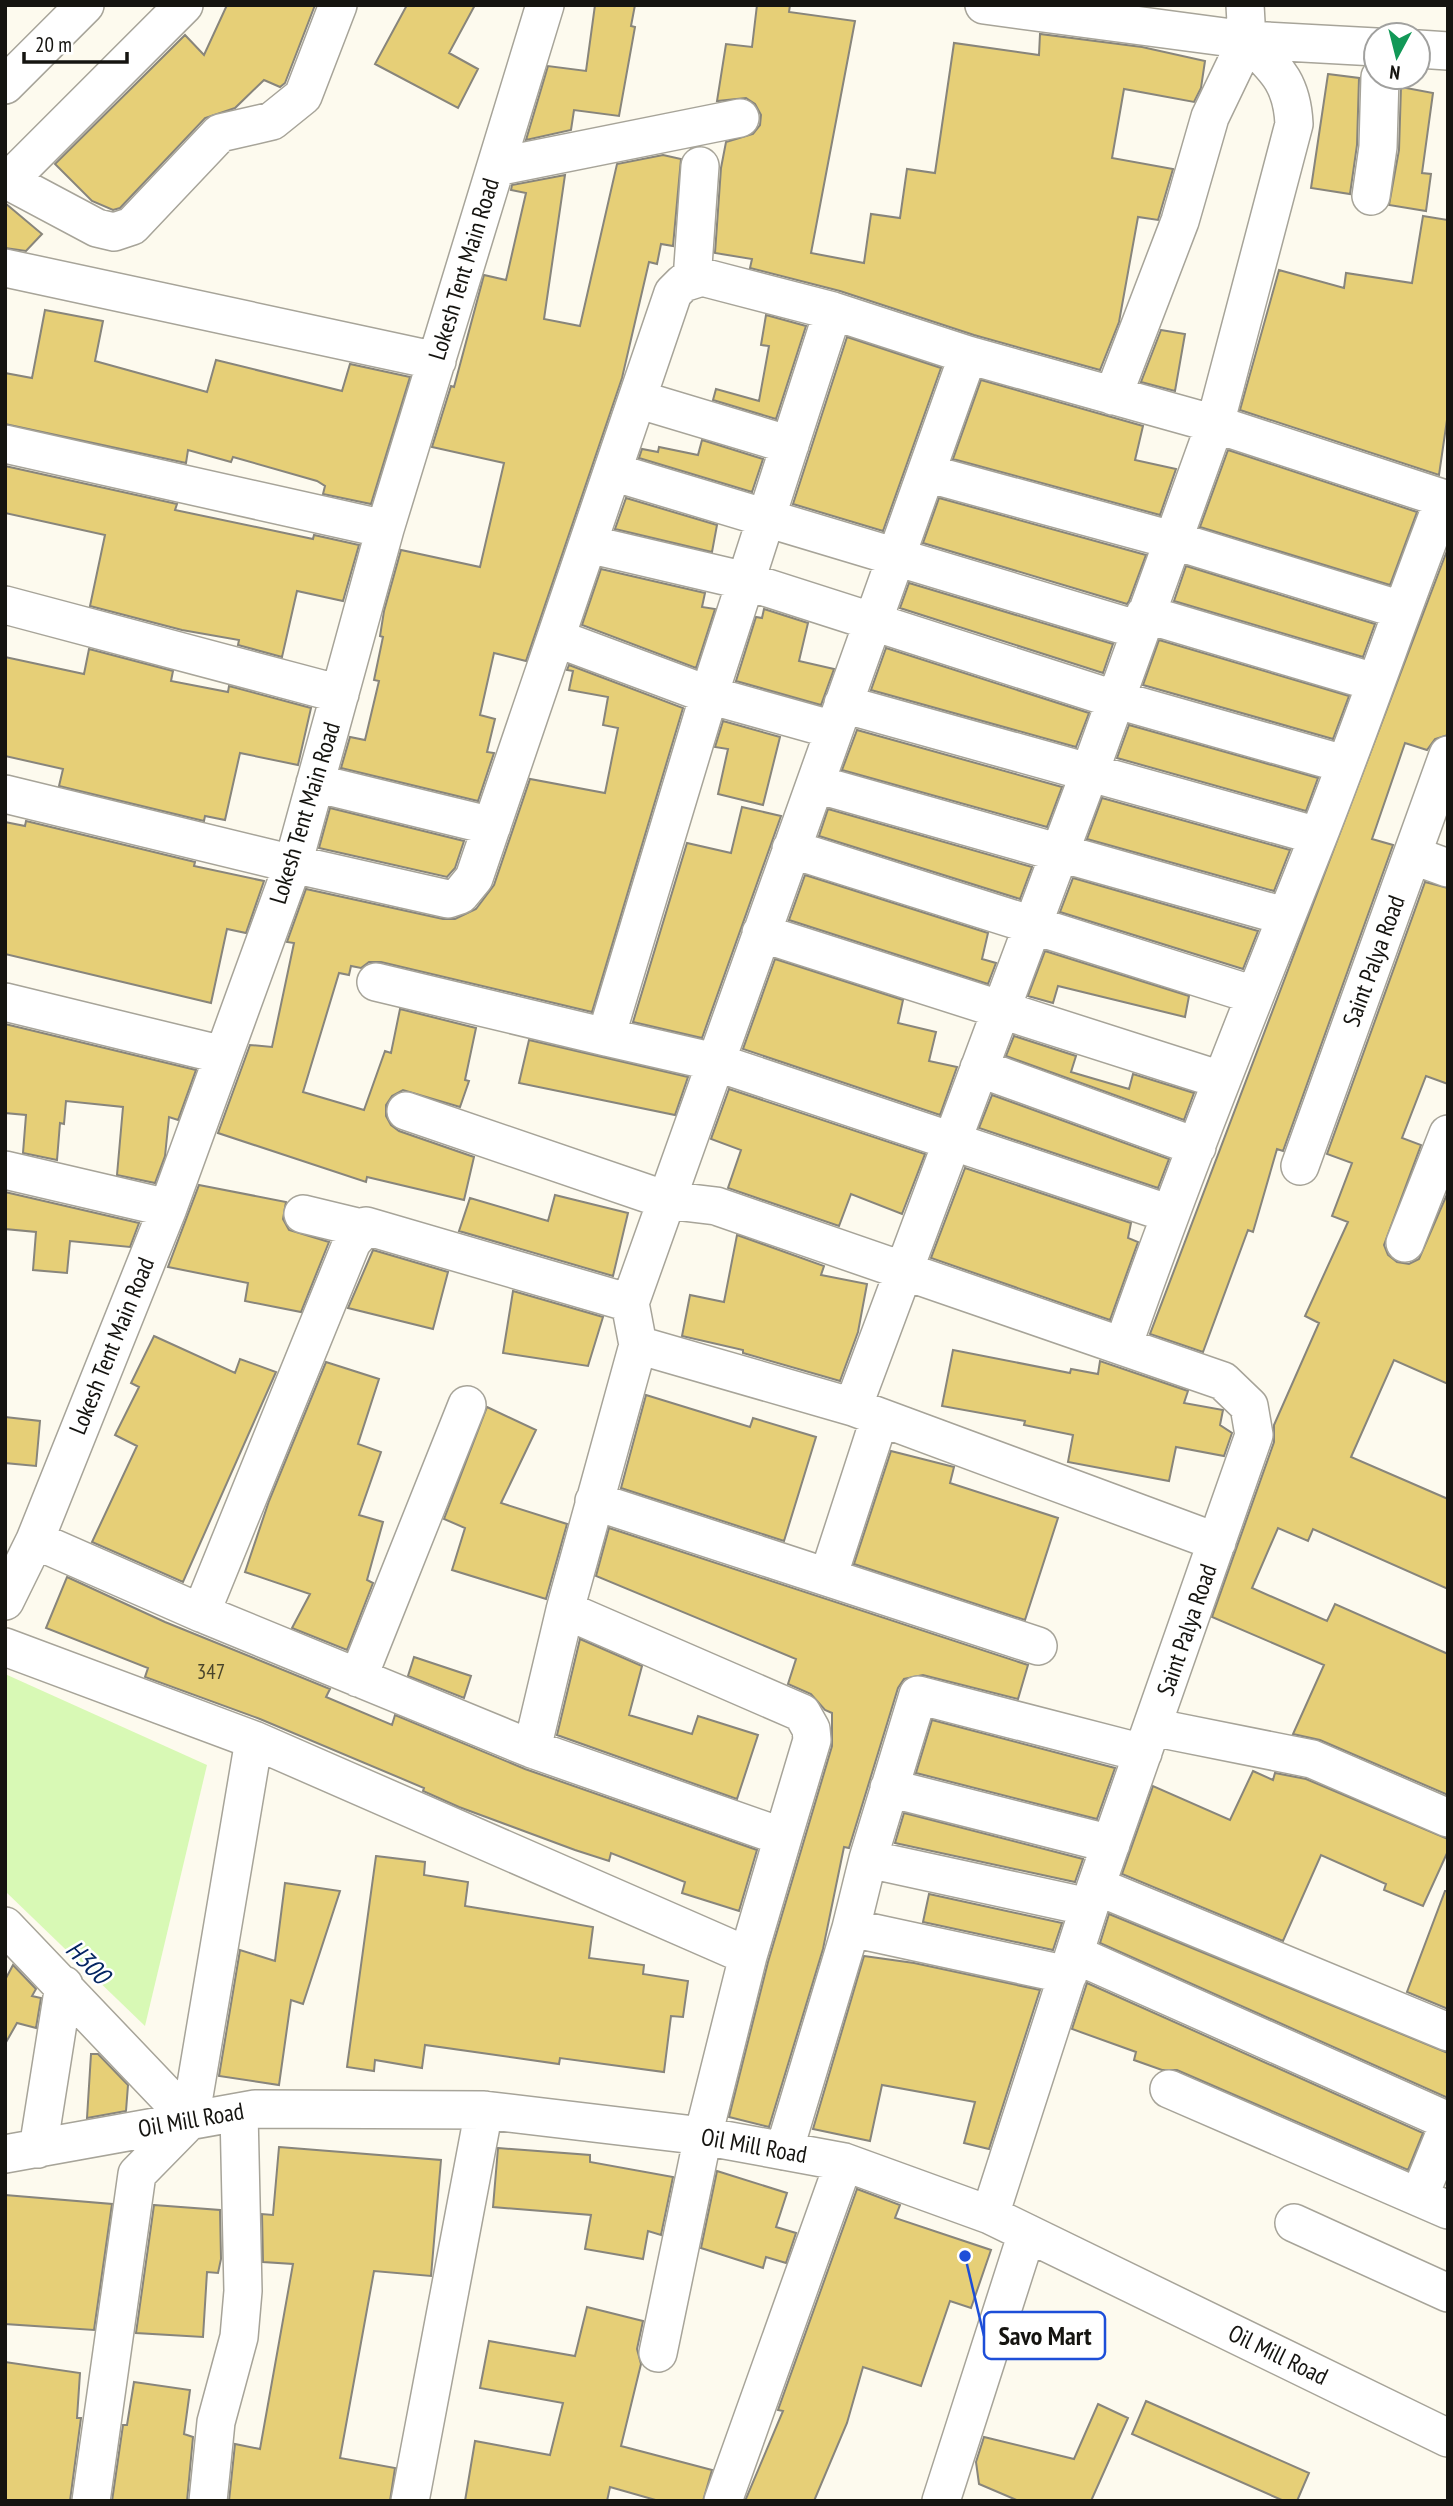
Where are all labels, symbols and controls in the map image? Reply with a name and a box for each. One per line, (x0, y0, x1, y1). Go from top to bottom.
scale bar (24, 21, 128, 65)
north arrow (1362, 21, 1432, 91)
text: 20 m (35, 31, 72, 58)
text: N (1388, 60, 1401, 85)
street label: Lokesh Tent Main Road (421, 174, 506, 363)
street label: Lokesh Tent Main Road (262, 718, 347, 907)
street label: Saint Palya Road (1335, 891, 1412, 1031)
street label: Lokesh Tent Main Road (62, 1253, 161, 1439)
street label: Saint Palya Road (1150, 1560, 1224, 1700)
house number: 347 (197, 1658, 225, 1685)
water label: H300 (59, 1933, 119, 1992)
street label: Oil Mill Road (136, 2095, 246, 2144)
street label: Oil Mill Road (699, 2121, 809, 2170)
callout: Savo Mart (984, 2312, 1105, 2359)
street label: Oil Mill Road (1223, 2317, 1333, 2392)
text: Savo Mart (998, 2319, 1092, 2352)

